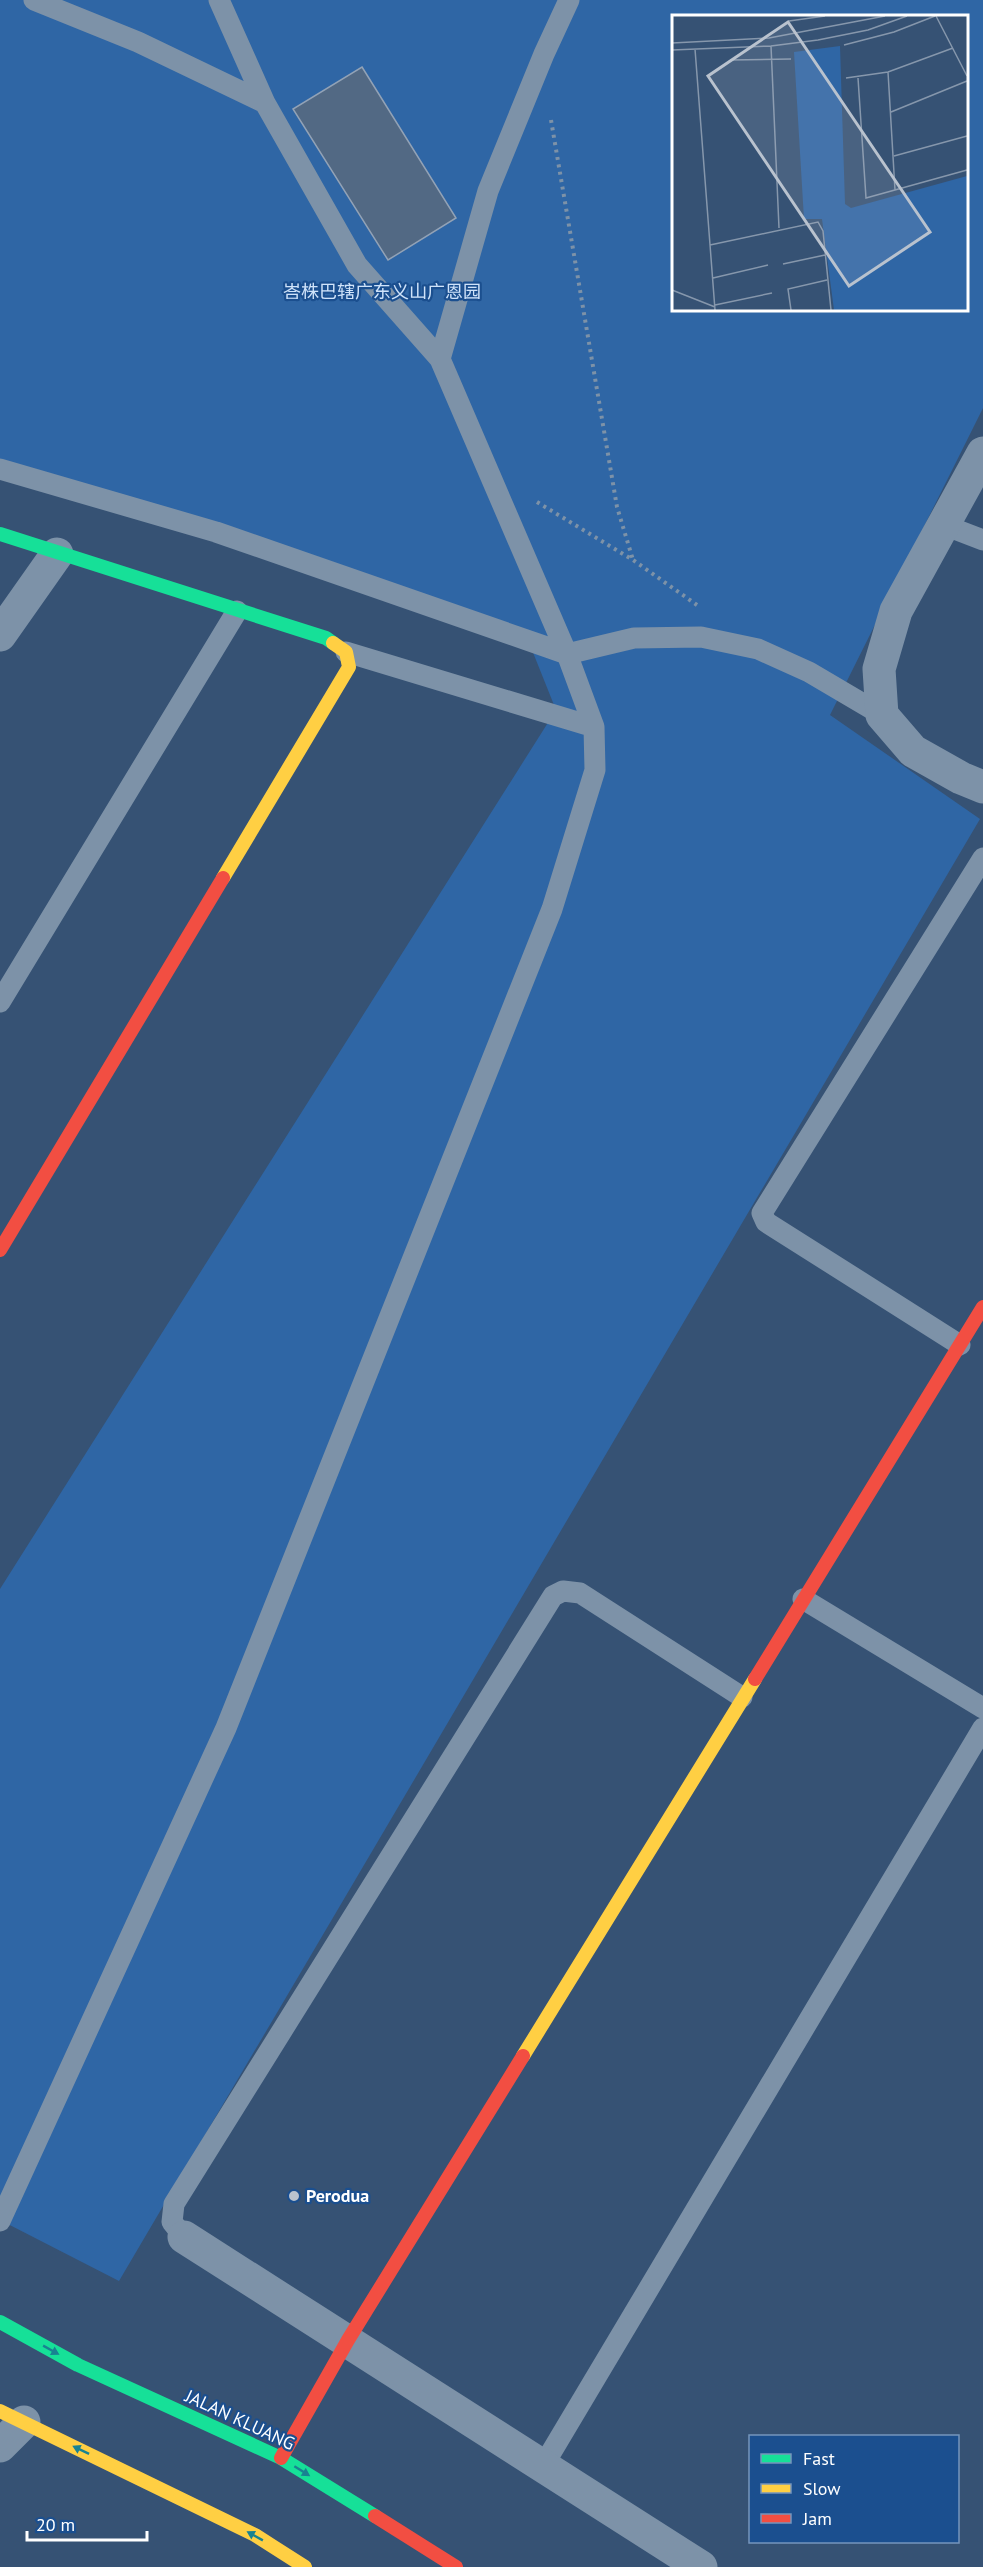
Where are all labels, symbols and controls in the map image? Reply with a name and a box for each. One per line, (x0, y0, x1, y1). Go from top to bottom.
inset map (672, 15, 968, 310)
park label: 峇株巴辖广东义山广恩园 (283, 280, 481, 303)
place label: Perodua (306, 2184, 369, 2207)
marker: Perodua (287, 2189, 301, 2203)
one-way arrow (43, 2345, 60, 2355)
street label: JALAN KLUANG (181, 2384, 299, 2455)
legend (749, 2435, 959, 2543)
one-way arrow (72, 2445, 89, 2454)
text: Fast (803, 2447, 835, 2470)
one-way arrow (294, 2466, 310, 2477)
text: Slow (803, 2477, 841, 2500)
scale bar (27, 2504, 147, 2542)
text: Jam (802, 2507, 832, 2530)
text: 20 m (36, 2513, 75, 2536)
one-way arrow (247, 2531, 264, 2541)

